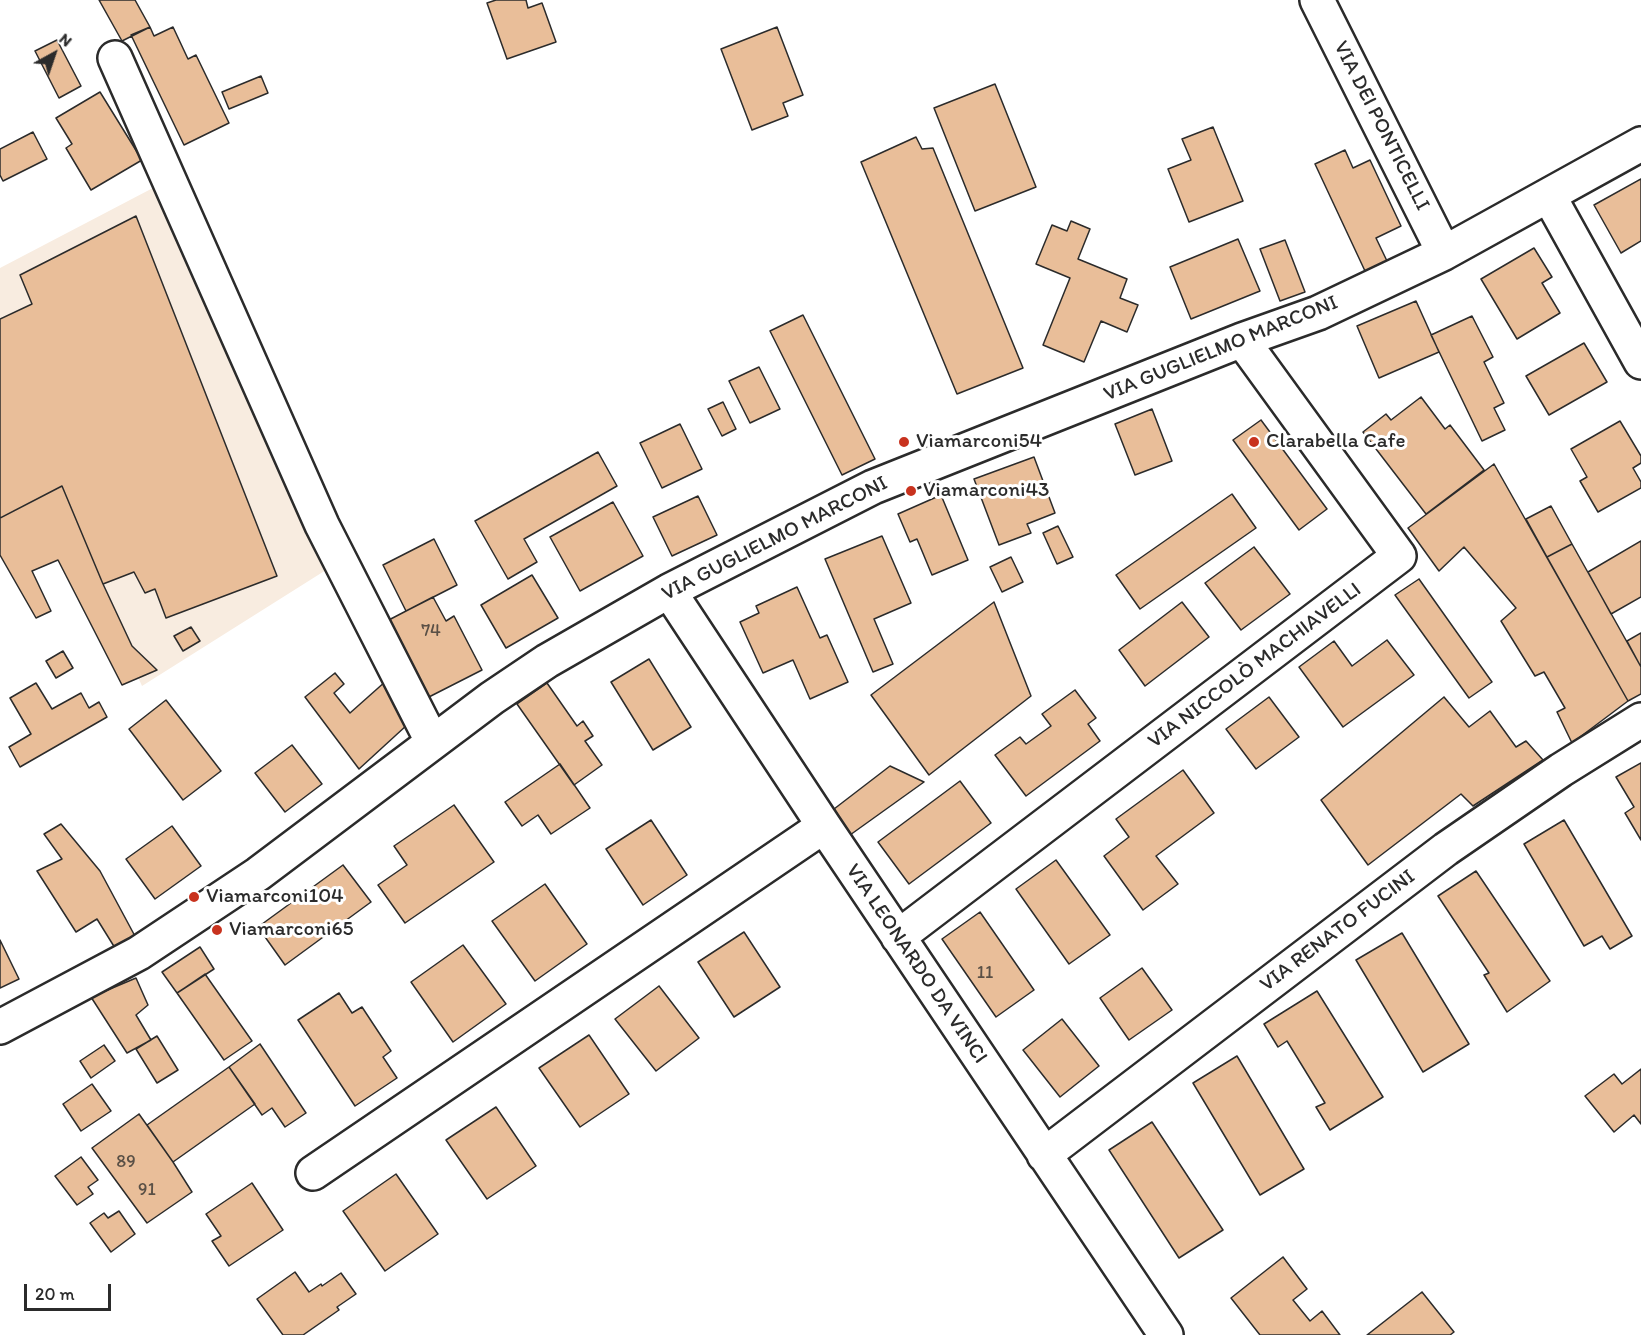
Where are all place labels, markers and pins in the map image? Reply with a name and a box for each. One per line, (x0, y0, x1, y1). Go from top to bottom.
place label: Viamarconi54 (916, 429, 1042, 455)
place label: Clarabella Cafe (1266, 429, 1405, 455)
marker: Viamarconi54 (897, 435, 911, 449)
marker: Clarabella Cafe (1247, 435, 1261, 449)
place label: Viamarconi43 (923, 478, 1049, 504)
marker: Viamarconi43 (904, 484, 918, 498)
place label: Viamarconi104 (206, 884, 344, 910)
marker: Viamarconi104 (187, 890, 201, 904)
place label: Viamarconi65 (229, 917, 354, 943)
marker: Viamarconi65 (210, 923, 224, 937)

